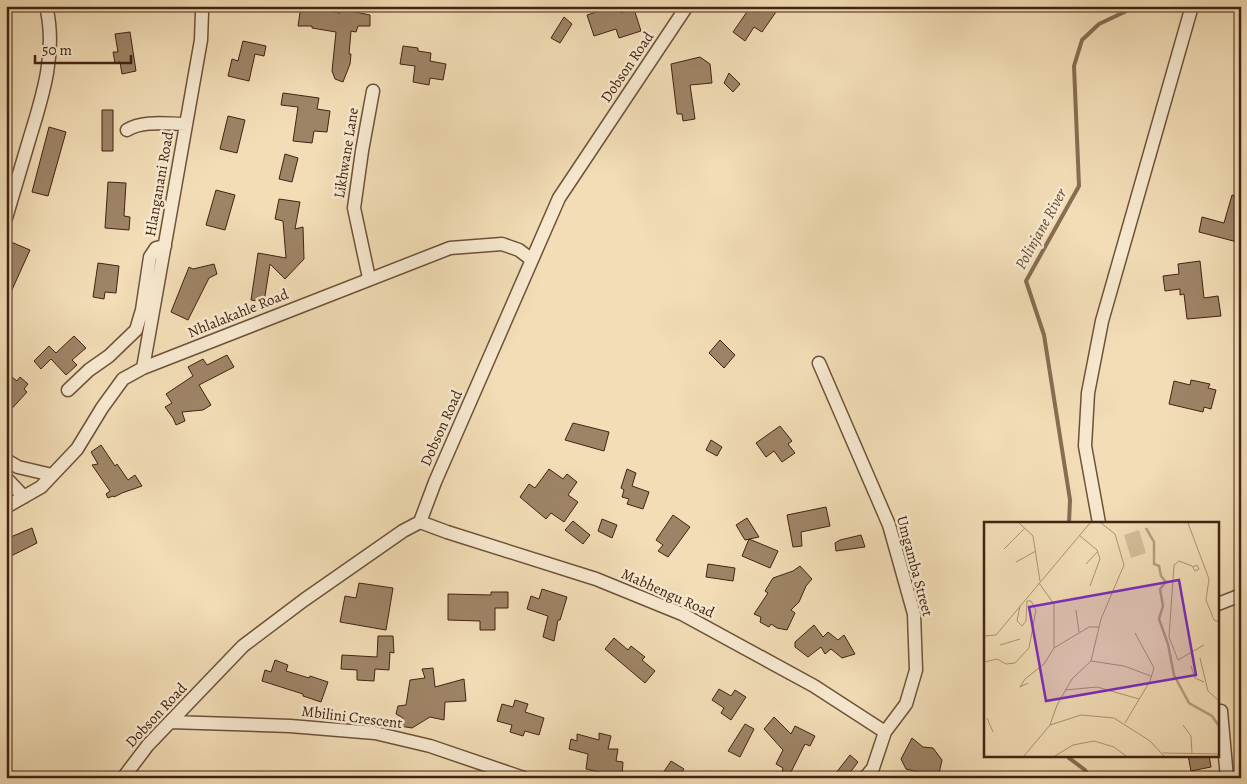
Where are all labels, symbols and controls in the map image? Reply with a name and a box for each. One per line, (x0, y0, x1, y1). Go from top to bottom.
street label: Dobson Road (596, 27, 659, 106)
scale bar (35, 32, 131, 64)
text: 50 m (42, 40, 72, 60)
street label: Likhwane Lane (329, 106, 363, 200)
street label: Hlanganani Road (140, 129, 178, 238)
water label: Polinjane River (1010, 184, 1072, 273)
street label: Nhlalakahle Road (185, 283, 292, 342)
street label: Dobson Road (415, 386, 467, 469)
street label: Umgamba Street (892, 513, 938, 619)
inset map (984, 522, 1220, 756)
street label: Mabhengu Road (618, 564, 719, 623)
street label: Dobson Road (121, 678, 192, 752)
street label: Mbilini Crescent (300, 701, 404, 733)

